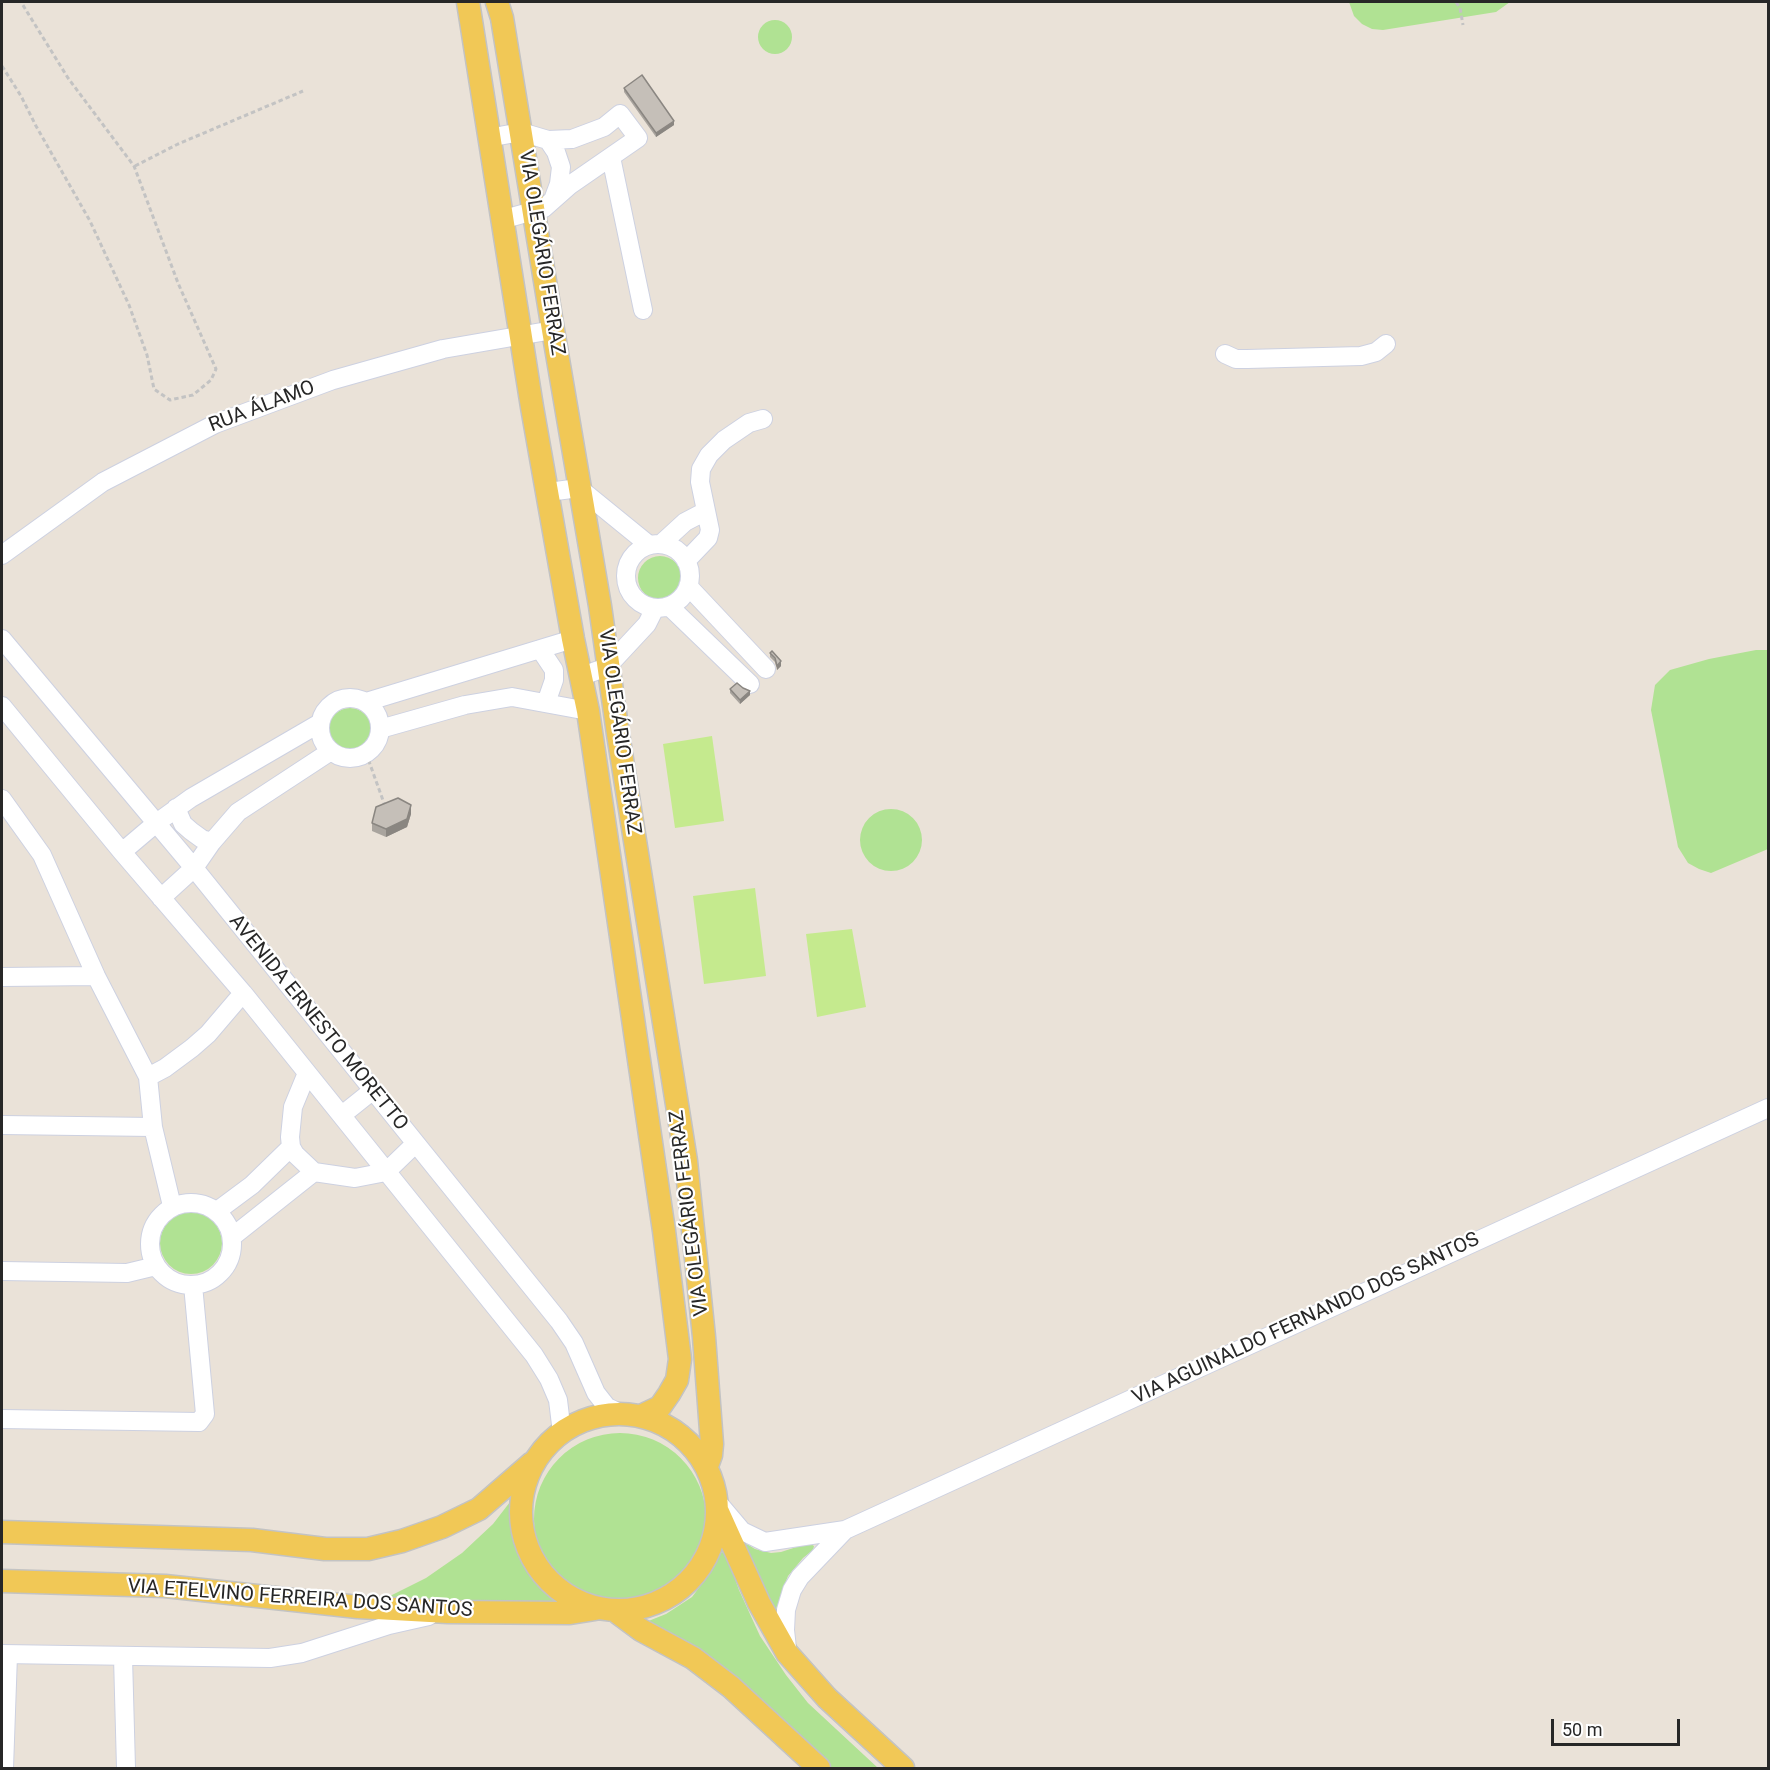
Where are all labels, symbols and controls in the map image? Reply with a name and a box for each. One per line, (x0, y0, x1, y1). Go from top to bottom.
street label: VIA OLEGÁRIO FERRAZ (513, 149, 569, 357)
street label: RUA ÁLAMO (206, 376, 318, 438)
street label: VIA OLEGÁRIO FERRAZ (593, 628, 645, 836)
street label: AVENIDA ERNESTO MORETTO (223, 910, 413, 1136)
street label: VIA OLEGÁRIO FERRAZ (665, 1109, 715, 1317)
street label: VIA AGUINALDO FERNANDO DOS SANTOS (1129, 1228, 1483, 1410)
street label: VIA ETELVINO FERREIRA DOS SANTOS (127, 1575, 473, 1623)
scale bar (1554, 1707, 1683, 1745)
text: 50 m (1562, 1719, 1602, 1740)

